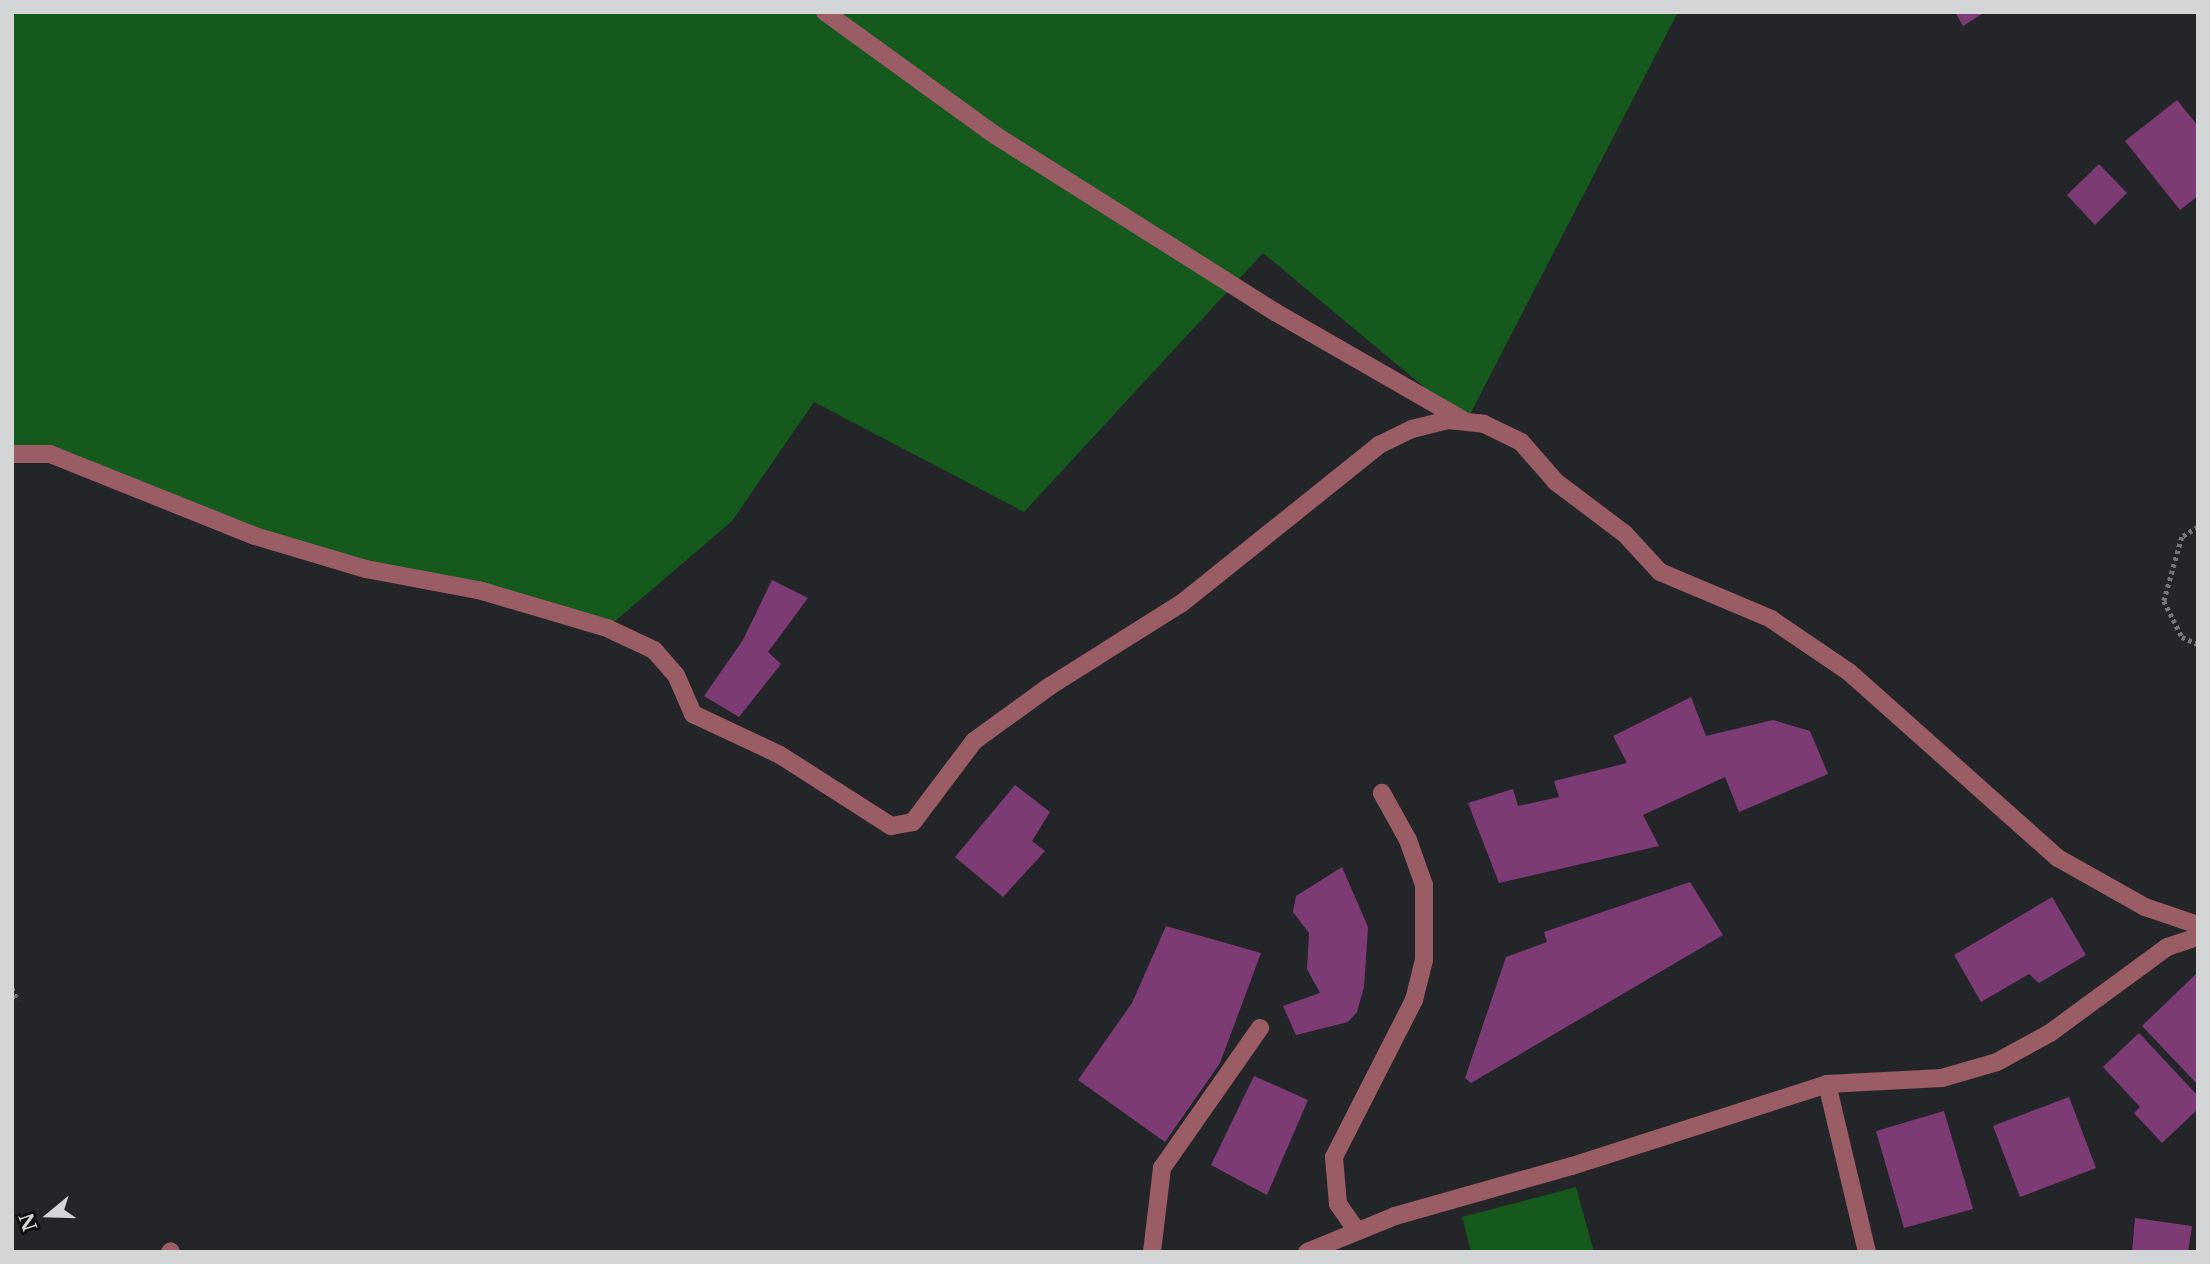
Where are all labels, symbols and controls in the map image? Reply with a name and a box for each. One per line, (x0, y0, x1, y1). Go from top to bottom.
north arrow (14, 1180, 84, 1250)
text: N (15, 1210, 42, 1234)

